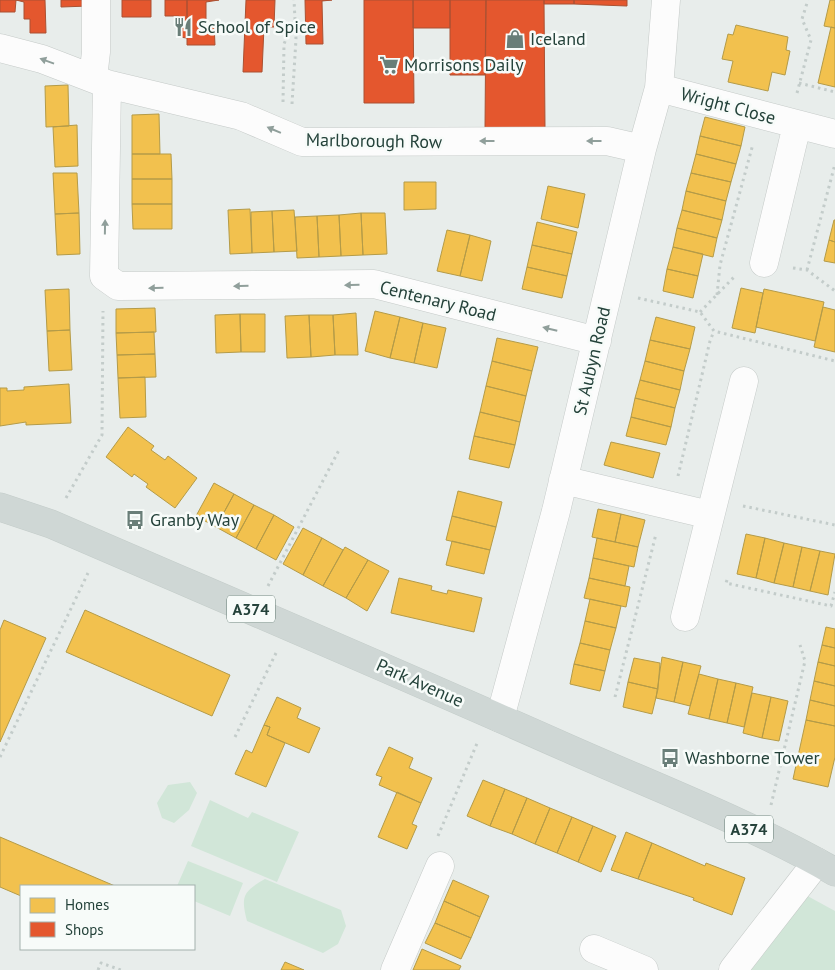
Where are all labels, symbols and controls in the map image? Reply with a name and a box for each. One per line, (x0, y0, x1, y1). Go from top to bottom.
place label: School of Spice (198, 15, 316, 38)
restaurant icon: School of Spice (172, 16, 194, 38)
place label: Iceland (530, 27, 586, 50)
shop icon: Iceland (504, 28, 526, 50)
place label: Morrisons Daily (404, 53, 524, 76)
supermarket icon: Morrisons Daily (378, 54, 400, 76)
one-way arrow (40, 57, 55, 64)
street label: Wright Close (678, 82, 778, 129)
one-way arrow (267, 126, 281, 134)
street label: Marlborough Row (306, 128, 443, 153)
one-way arrow (585, 137, 601, 145)
one-way arrow (479, 138, 495, 146)
one-way arrow (101, 219, 109, 235)
street label: Centenary Road (377, 275, 499, 326)
one-way arrow (343, 281, 359, 289)
one-way arrow (232, 282, 248, 290)
one-way arrow (148, 284, 164, 292)
street label: St Aubyn Road (568, 304, 615, 417)
one-way arrow (542, 325, 557, 333)
place label: Granby Way (150, 508, 240, 531)
bus stop icon: Granby Way (124, 509, 146, 531)
road number: A374 (227, 596, 275, 622)
street label: Park Avenue (373, 653, 467, 712)
place label: Washborne Tower (685, 746, 820, 769)
bus stop icon: Washborne Tower (659, 747, 681, 769)
road number: A374 (725, 816, 773, 842)
legend (20, 885, 195, 950)
text: Homes (65, 895, 109, 914)
text: Shops (65, 920, 104, 939)

